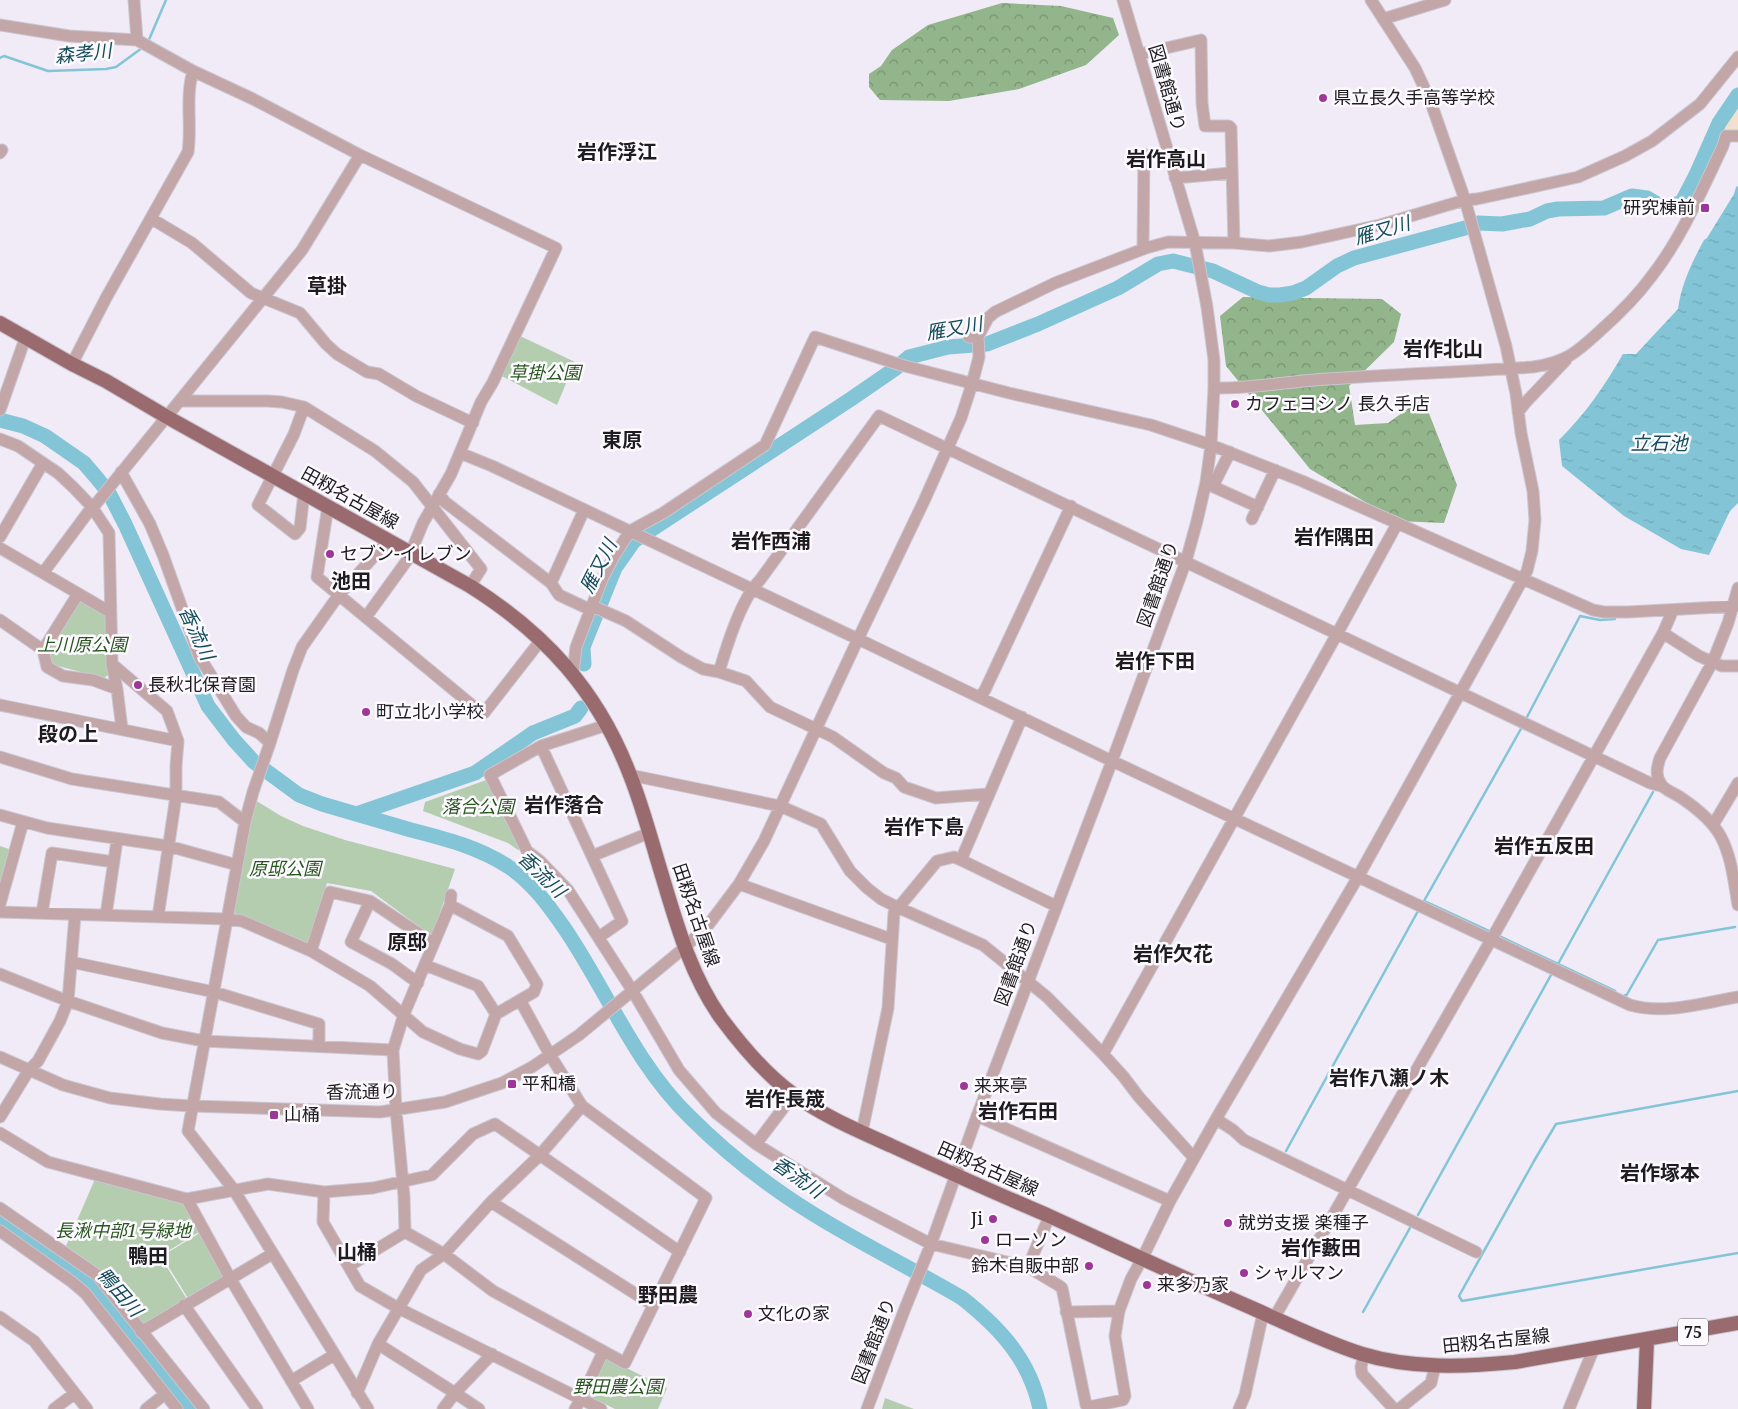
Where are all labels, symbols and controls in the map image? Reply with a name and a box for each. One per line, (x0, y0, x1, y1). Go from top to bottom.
water label: 森孝川 (53, 37, 115, 69)
street label: 図書館通り (1144, 41, 1192, 134)
place label: 県立長久手高等学校 (1333, 85, 1495, 109)
marker: 県立長久手高等学校 (1317, 92, 1329, 104)
district label: 岩作浮江 (577, 138, 657, 165)
district label: 岩作高山 (1126, 145, 1206, 172)
place label: 研究棟前 (1623, 195, 1695, 219)
marker: 研究棟前 (1699, 202, 1711, 214)
water label: 雁又川 (1351, 209, 1415, 250)
district label: 草掛 (307, 272, 347, 299)
water label: 雁又川 (924, 310, 986, 346)
district label: 岩作北山 (1403, 335, 1483, 362)
park label: 草掛公園 (509, 360, 584, 384)
place label: カフェヨシノ 長久手店 (1245, 391, 1430, 415)
marker: カフェヨシノ 長久手店 (1229, 398, 1241, 410)
district label: 東原 (602, 426, 642, 453)
water label: 立石池 (1630, 430, 1689, 456)
street label: 田籾名古屋線 (297, 460, 404, 534)
district label: 岩作隅田 (1294, 523, 1374, 550)
district label: 岩作西浦 (731, 527, 811, 554)
water label: 雁又川 (573, 533, 623, 597)
street label: 図書館通り (1131, 537, 1183, 630)
place label: セブン-イレブン (340, 541, 472, 565)
marker: セブン-イレブン (324, 548, 336, 560)
district label: 池田 (331, 567, 371, 594)
water label: 香流川 (173, 602, 222, 666)
park label: 上川原公園 (37, 632, 130, 656)
district label: 岩作下田 (1115, 647, 1195, 674)
place label: 長秋北保育園 (148, 672, 256, 696)
marker: 長秋北保育園 (132, 679, 144, 691)
place label: 町立北小学校 (376, 699, 484, 723)
marker: 町立北小学校 (360, 706, 372, 718)
district label: 段の上 (38, 720, 98, 747)
district label: 岩作落合 (524, 791, 604, 818)
park label: 落合公園 (442, 794, 517, 818)
district label: 岩作下島 (884, 813, 964, 840)
district label: 岩作五反田 (1494, 832, 1594, 859)
water label: 香流川 (512, 845, 573, 905)
park label: 原邸公園 (249, 856, 324, 880)
street label: 田籾名古屋線 (668, 860, 726, 970)
street label: 図書館通り (988, 916, 1042, 1009)
district label: 原邸 (387, 928, 427, 955)
district label: 岩作欠花 (1133, 940, 1213, 967)
district label: 岩作八瀬ノ木 (1329, 1064, 1449, 1091)
place label: 平和橋 (522, 1071, 576, 1095)
place label: 来来亭 (974, 1073, 1028, 1097)
street label: 香流通り (326, 1078, 398, 1104)
marker: 平和橋 (506, 1078, 518, 1090)
marker: 来来亭 (958, 1080, 970, 1092)
district label: 岩作長筬 (745, 1085, 825, 1112)
district label: 岩作石田 (978, 1097, 1058, 1124)
place label: 山桶 (284, 1102, 320, 1126)
marker: 山桶 (268, 1109, 280, 1121)
street label: 田籾名古屋線 (934, 1135, 1043, 1201)
water label: 香流川 (767, 1150, 830, 1205)
district label: 岩作塚本 (1620, 1159, 1700, 1186)
place label: Ji (970, 1206, 983, 1230)
place label: 就労支援 楽種子 (1238, 1210, 1369, 1234)
marker: Ji (987, 1213, 999, 1225)
marker: 就労支援 楽種子 (1222, 1217, 1234, 1229)
park label: 長湫中部1号緑地 (55, 1218, 193, 1242)
place label: ローソン (995, 1227, 1067, 1251)
marker: ローソン (979, 1234, 991, 1246)
district label: 岩作藪田 (1281, 1234, 1361, 1261)
district label: 山桶 (337, 1238, 377, 1265)
district label: 鴨田 (128, 1242, 168, 1269)
place label: 鈴木自販中部 (971, 1253, 1079, 1277)
marker: 鈴木自販中部 (1083, 1260, 1095, 1272)
place label: シャルマン (1254, 1260, 1344, 1284)
water label: 鴨田川 (91, 1262, 150, 1324)
marker: シャルマン (1238, 1267, 1250, 1279)
place label: 来多乃家 (1157, 1272, 1229, 1296)
marker: 来多乃家 (1141, 1279, 1153, 1291)
district label: 野田農 (638, 1281, 698, 1308)
street label: 図書館通り (846, 1294, 900, 1387)
place label: 文化の家 (758, 1301, 830, 1325)
marker: 文化の家 (742, 1308, 754, 1320)
road number: 75 (1678, 1318, 1708, 1345)
street label: 田籾名古屋線 (1441, 1322, 1551, 1358)
park label: 野田農公園 (573, 1374, 666, 1398)

